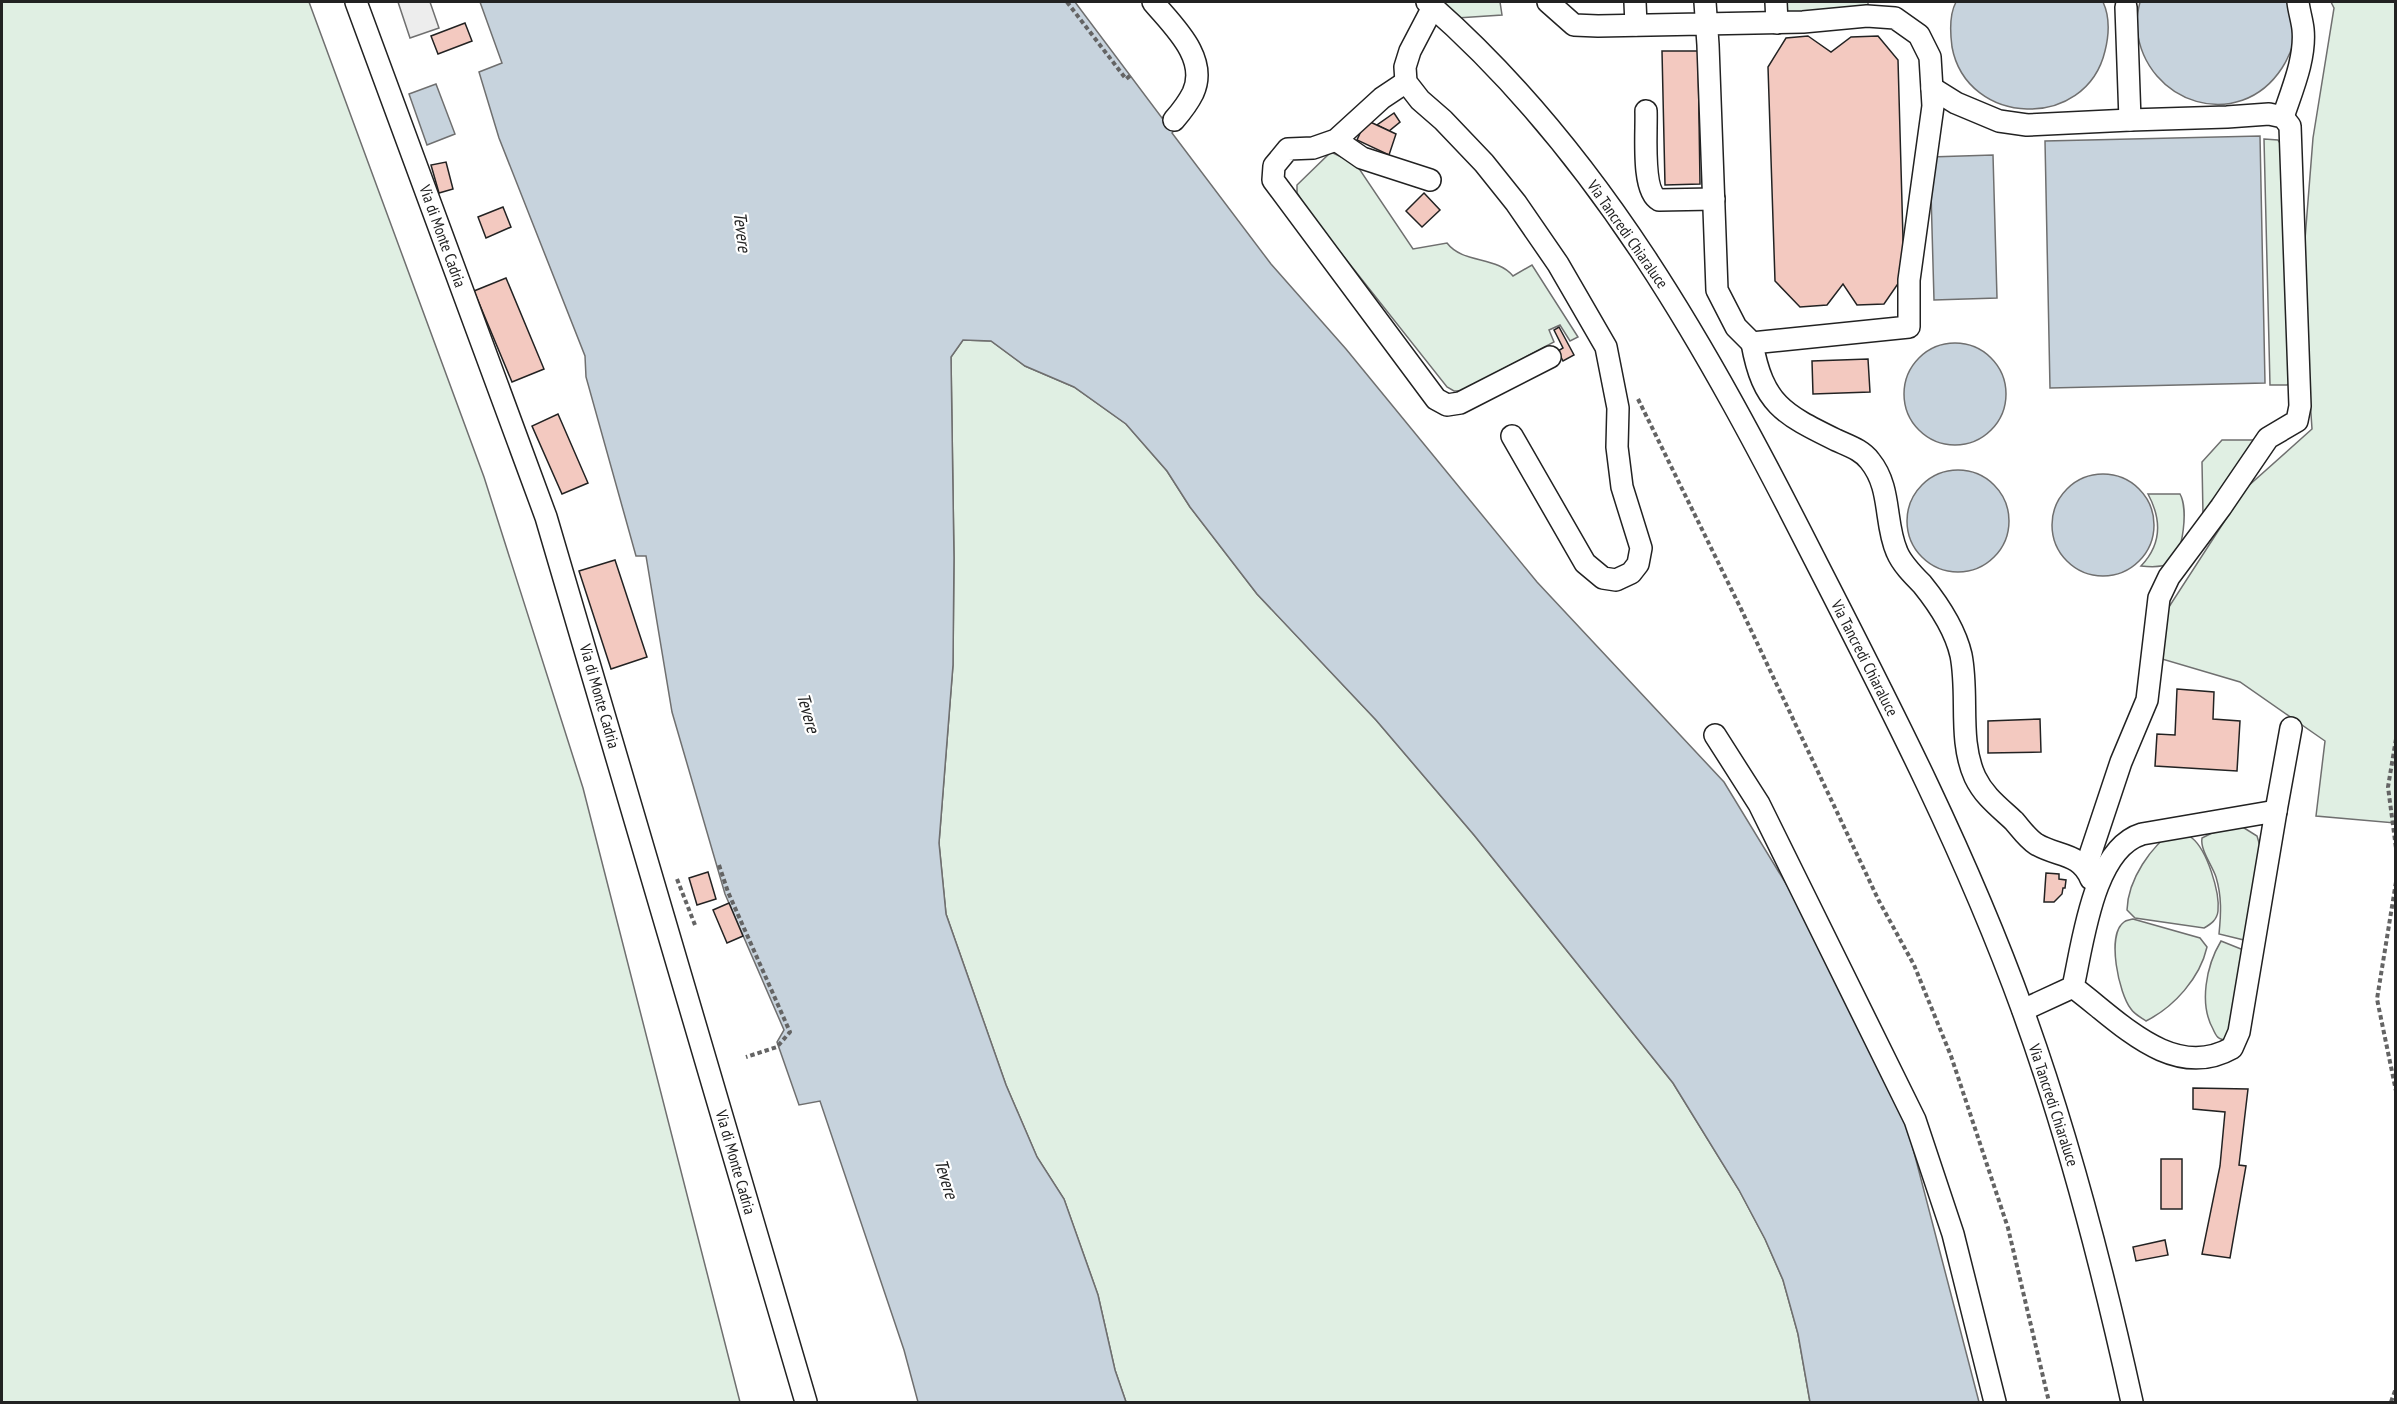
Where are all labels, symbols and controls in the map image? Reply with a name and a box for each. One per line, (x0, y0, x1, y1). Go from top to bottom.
street label: Via Tancredi Chiaraluce (1583, 175, 1673, 292)
street label: Via di Monte Cadria (415, 181, 471, 290)
water label: Tevere (729, 211, 757, 255)
street label: Via Tancredi Chiaraluce (1827, 596, 1903, 719)
street label: Via di Monte Cadria (575, 641, 624, 750)
water label: Tevere (792, 690, 825, 737)
street label: Via Tancredi Chiaraluce (2024, 1040, 2083, 1169)
street label: Via di Monte Cadria (711, 1107, 760, 1216)
water label: Tevere (930, 1156, 964, 1203)

